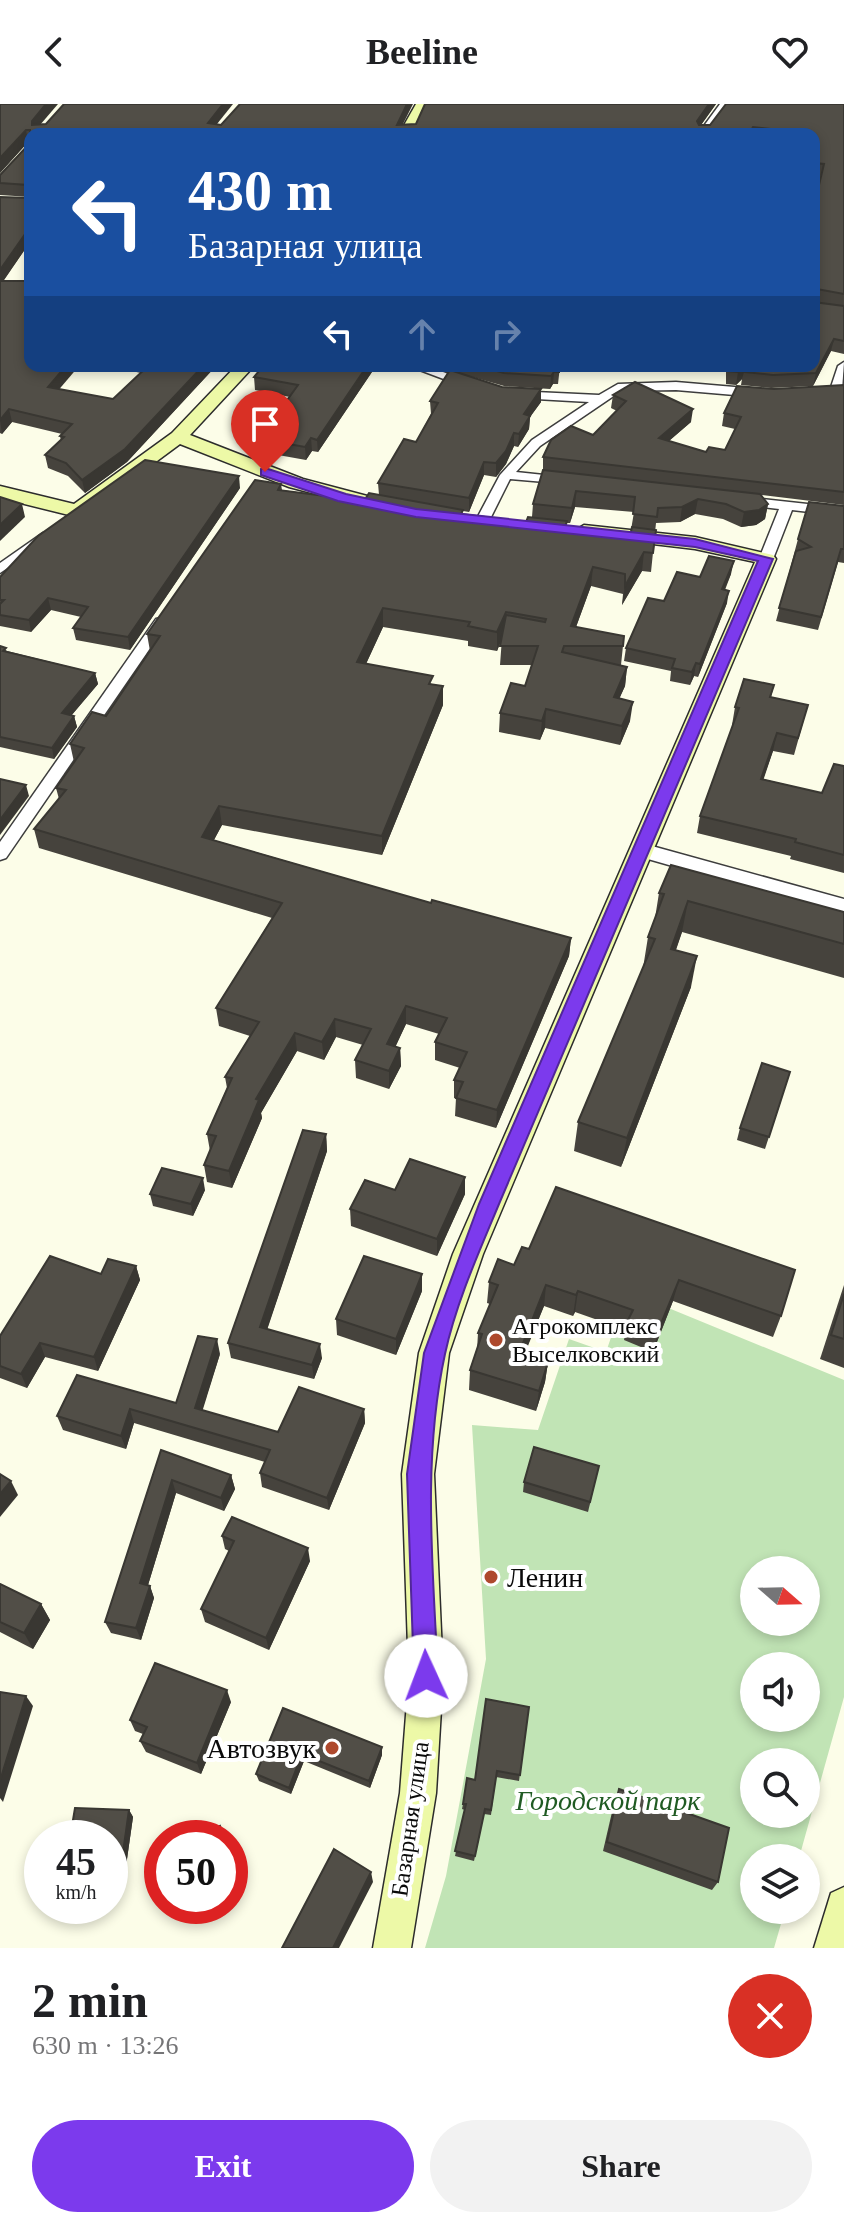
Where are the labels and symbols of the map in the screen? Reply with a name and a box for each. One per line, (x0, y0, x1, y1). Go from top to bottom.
pin (231, 390, 299, 472)
place label: Агрокомплекс Выселковский (512, 1313, 659, 1367)
marker: Агрокомплекс Выселковский (487, 1331, 505, 1349)
north arrow (740, 1556, 820, 1636)
place label: Ленин (507, 1562, 583, 1593)
marker: Ленин (482, 1568, 500, 1586)
position arrow (384, 1634, 468, 1718)
place label: Автозвук (206, 1733, 316, 1764)
marker: Автозвук (323, 1739, 341, 1757)
street label: Базарная улица (386, 1739, 434, 1898)
park label: Городской парк (515, 1785, 701, 1816)
speed limit sign: 50 (144, 1820, 248, 1924)

